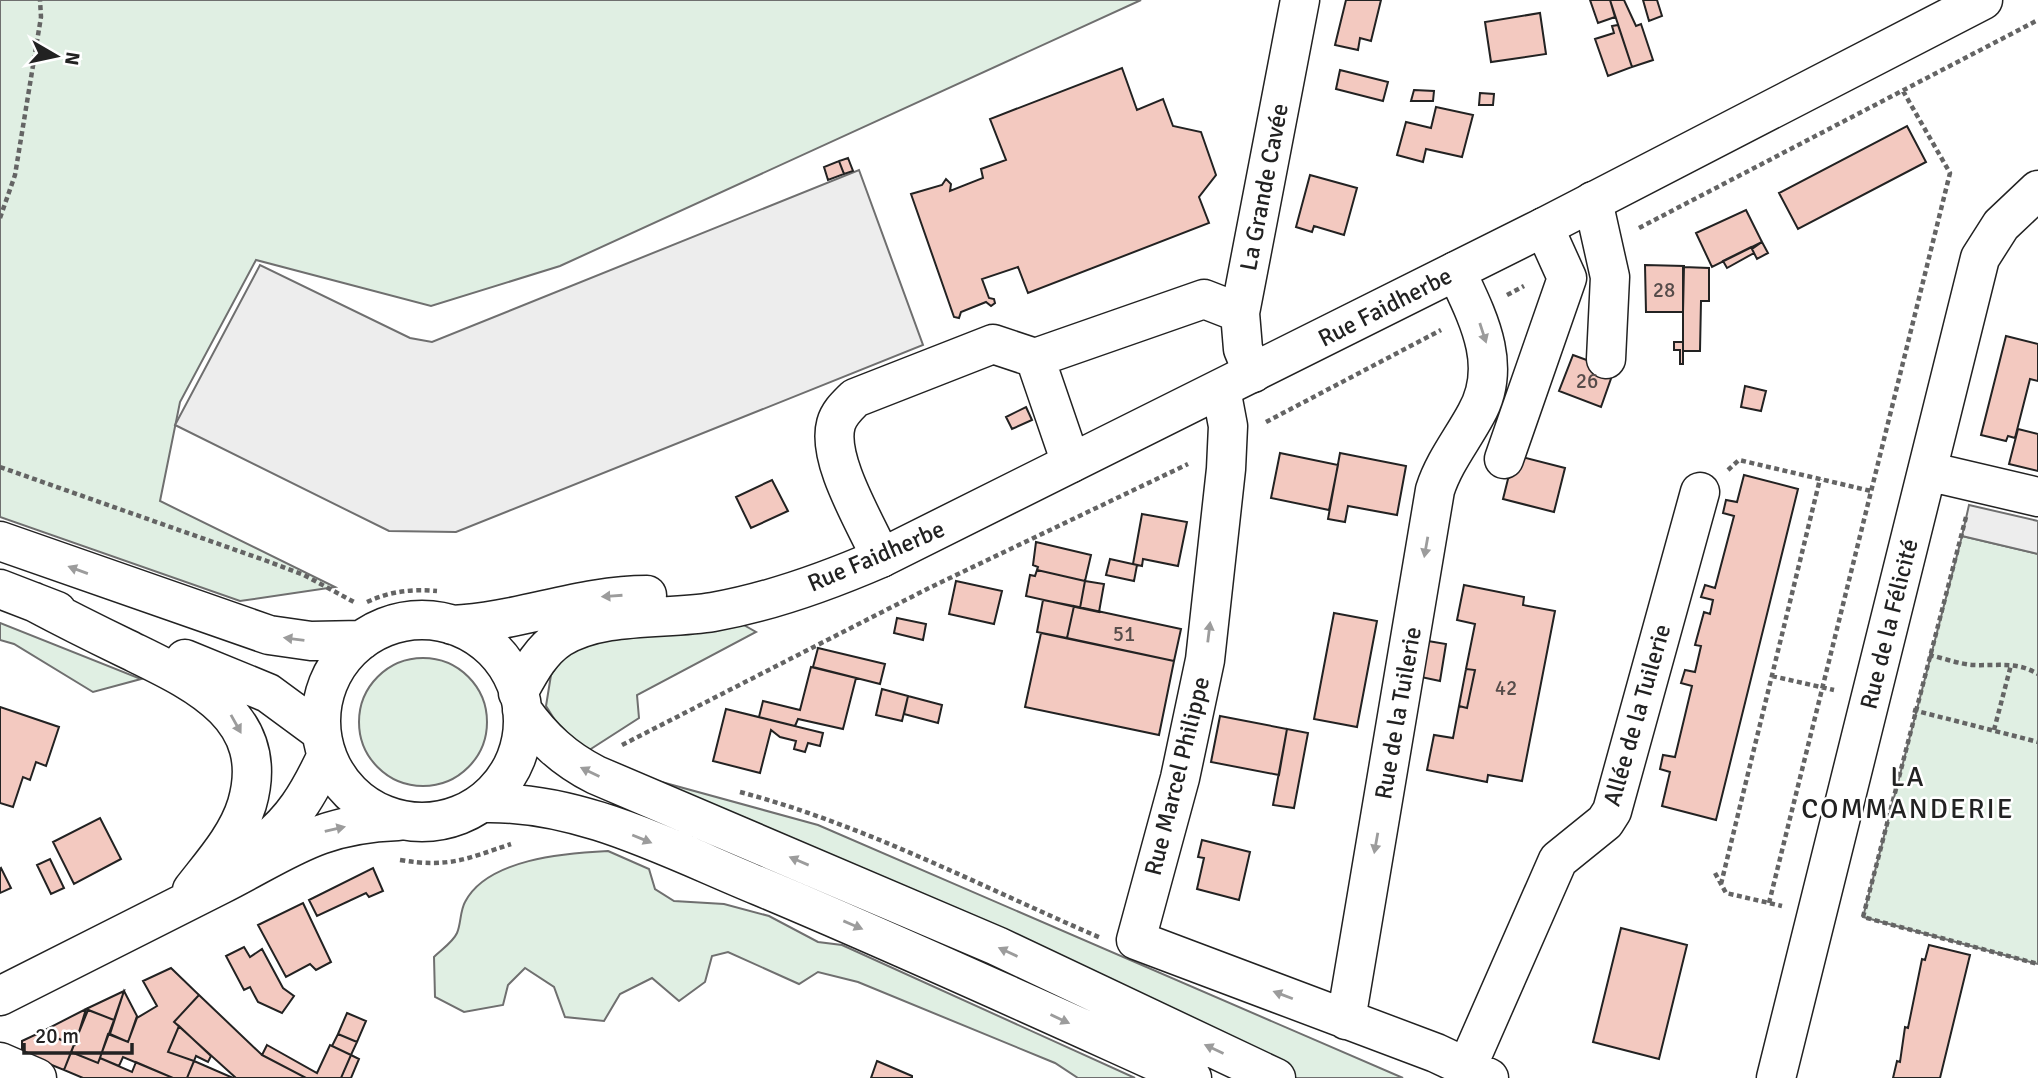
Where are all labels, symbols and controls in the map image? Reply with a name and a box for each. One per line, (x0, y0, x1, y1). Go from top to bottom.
north arrow (21, 21, 91, 91)
text: N (59, 50, 85, 67)
street label: La Grande Cavée (1233, 101, 1295, 273)
street label: Rue Faidherbe (1313, 260, 1457, 354)
house number: 28 (1653, 277, 1675, 303)
one-way arrow (1478, 323, 1489, 344)
house number: 26 (1576, 368, 1598, 394)
street label: Rue Faidherbe (803, 514, 949, 598)
one-way arrow (1420, 536, 1431, 558)
street label: Rue de la Félicité (1853, 536, 1925, 712)
one-way arrow (68, 564, 89, 575)
one-way arrow (601, 591, 623, 602)
house number: 51 (1113, 621, 1135, 647)
one-way arrow (1204, 621, 1215, 643)
street label: Allée de la Tuilerie (1597, 621, 1677, 809)
street label: Rue de la Tuilerie (1368, 624, 1428, 802)
one-way arrow (283, 633, 305, 644)
street label: Rue Marcel Philippe (1138, 674, 1216, 878)
house number: 42 (1495, 675, 1517, 701)
one-way arrow (230, 715, 242, 734)
district label: LA COMMANDERIE (1801, 760, 2015, 826)
one-way arrow (580, 766, 600, 778)
one-way arrow (324, 823, 346, 834)
one-way arrow (1370, 832, 1381, 854)
one-way arrow (632, 833, 653, 844)
one-way arrow (789, 855, 810, 866)
one-way arrow (842, 920, 863, 931)
one-way arrow (998, 946, 1018, 957)
one-way arrow (1272, 990, 1293, 1001)
scale bar (24, 1012, 133, 1056)
one-way arrow (1050, 1013, 1070, 1025)
text: 20 m (35, 1023, 79, 1049)
one-way arrow (1204, 1043, 1224, 1055)

